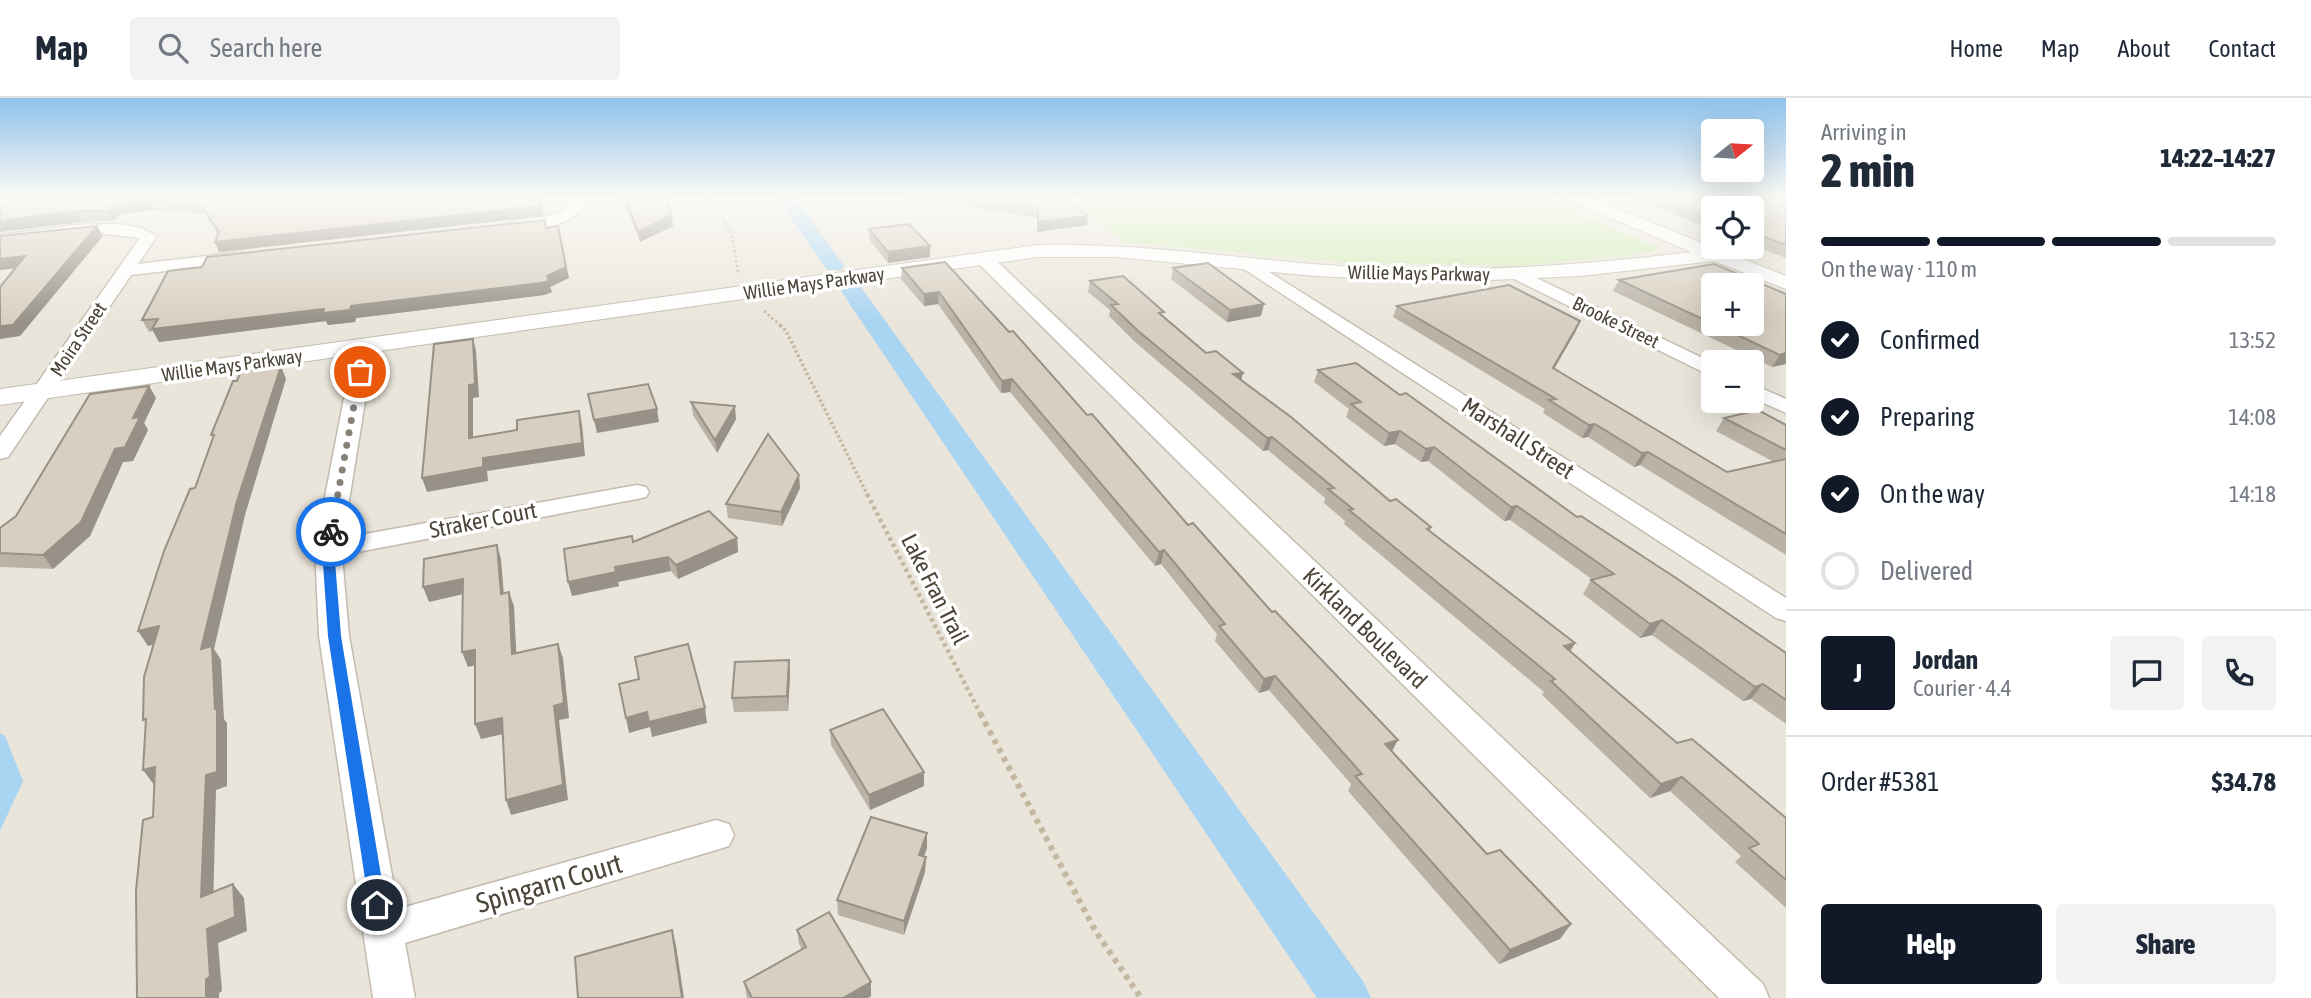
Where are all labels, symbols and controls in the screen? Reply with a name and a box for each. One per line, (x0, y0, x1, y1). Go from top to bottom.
search box (130, 17, 620, 80)
text: Map (35, 29, 88, 67)
icon: search (154, 29, 192, 67)
text: Search here (210, 33, 322, 63)
text: Home (1949, 35, 2003, 62)
text: Map (2041, 35, 2079, 62)
text: About (2117, 35, 2170, 62)
text: Contact (2208, 35, 2276, 62)
north arrow (1701, 119, 1764, 182)
map controls (1701, 119, 1764, 413)
text: Arriving in (1821, 119, 1907, 145)
text: 14:22–14:27 (2160, 143, 2276, 173)
text: 2 min (1821, 144, 1915, 197)
button: locate (1701, 196, 1764, 259)
text: On the way · 110 m (1821, 256, 1977, 282)
street label: Willie Mays Parkway (1348, 261, 1490, 285)
street label: Willie Mays Parkway (742, 262, 886, 304)
button: + (1701, 273, 1764, 336)
street label: Brooke Street (1569, 292, 1663, 352)
street label: Moira Street (45, 298, 111, 380)
icon: check (1821, 321, 1859, 359)
text: Confirmed (1880, 325, 1980, 355)
text: 13:52 (2229, 327, 2276, 353)
pin (330, 342, 390, 402)
street label: Willie Mays Parkway (160, 344, 304, 386)
button: − (1701, 350, 1764, 413)
icon: bag (341, 353, 379, 391)
street label: Marshall Street (1457, 392, 1579, 484)
icon: check (1821, 398, 1859, 436)
text: Preparing (1880, 402, 1974, 432)
text: 14:08 (2228, 404, 2276, 430)
icon: check (1821, 475, 1859, 513)
text: On the way (1880, 479, 1985, 509)
text: 14:18 (2229, 481, 2276, 507)
courier (296, 497, 366, 567)
street label: Straker Court (427, 497, 539, 543)
icon: bike (312, 513, 350, 551)
street label: Lake Fran Trail (896, 530, 974, 648)
text: Delivered (1880, 556, 1973, 586)
street label: Kirkland Boulevard (1298, 562, 1432, 694)
button: chat (2110, 636, 2184, 710)
button: phone (2202, 636, 2276, 710)
text: Jordan (1913, 645, 1978, 675)
text: J (1854, 658, 1862, 688)
text: Courier · 4.4 (1913, 675, 2012, 701)
text: Order #5381 (1821, 767, 1940, 797)
text: $34.78 (2212, 767, 2276, 797)
street label: Spingarn Court (472, 847, 626, 919)
pin (347, 875, 407, 935)
icon: home (358, 886, 396, 924)
button: Help (1821, 904, 2042, 984)
button: Share (2056, 904, 2276, 984)

